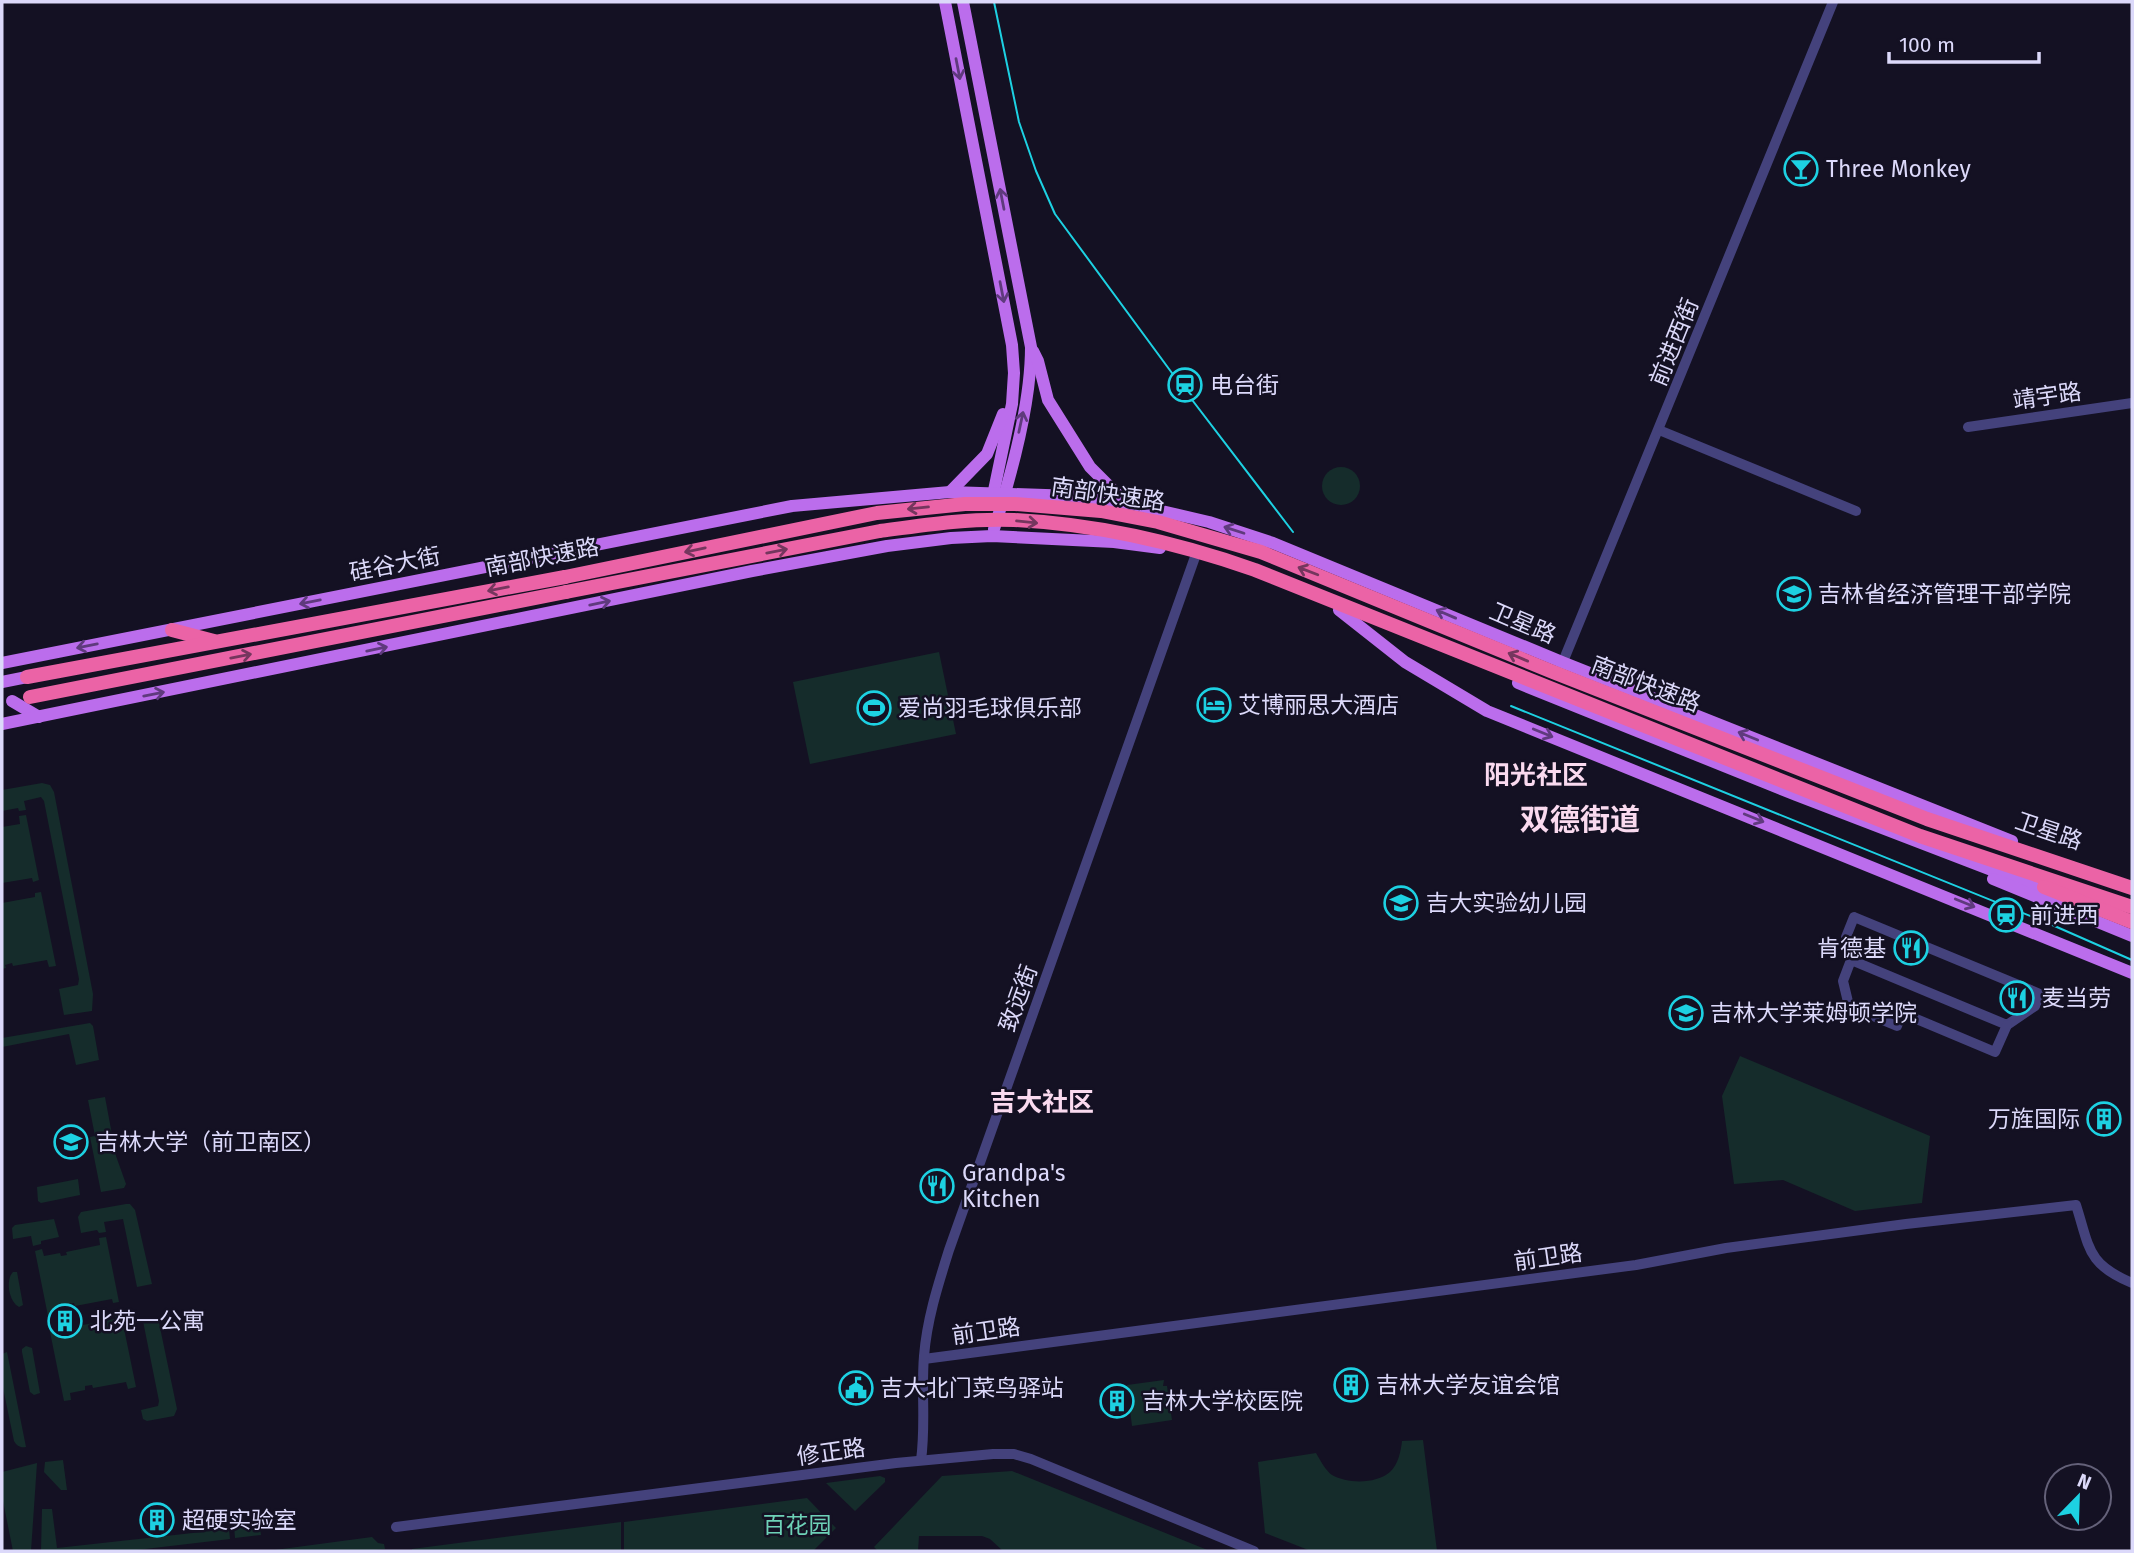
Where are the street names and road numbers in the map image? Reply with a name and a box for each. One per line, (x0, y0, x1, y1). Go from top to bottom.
street label: 前进西街 (1644, 294, 1704, 390)
street label: 靖宇路 (2011, 377, 2083, 415)
street label: 南部快速路 (1049, 472, 1167, 516)
street label: 南部快速路 (483, 532, 601, 582)
street label: 硅谷大街 (347, 541, 443, 587)
street label: 卫星路 (1486, 597, 1560, 649)
street label: 南部快速路 (1587, 650, 1705, 718)
street label: 卫星路 (2012, 807, 2086, 855)
street label: 致远街 (993, 961, 1043, 1035)
street label: 前卫路 (1512, 1238, 1584, 1276)
street label: 前卫路 (950, 1312, 1022, 1350)
street label: 修正路 (795, 1433, 867, 1471)

